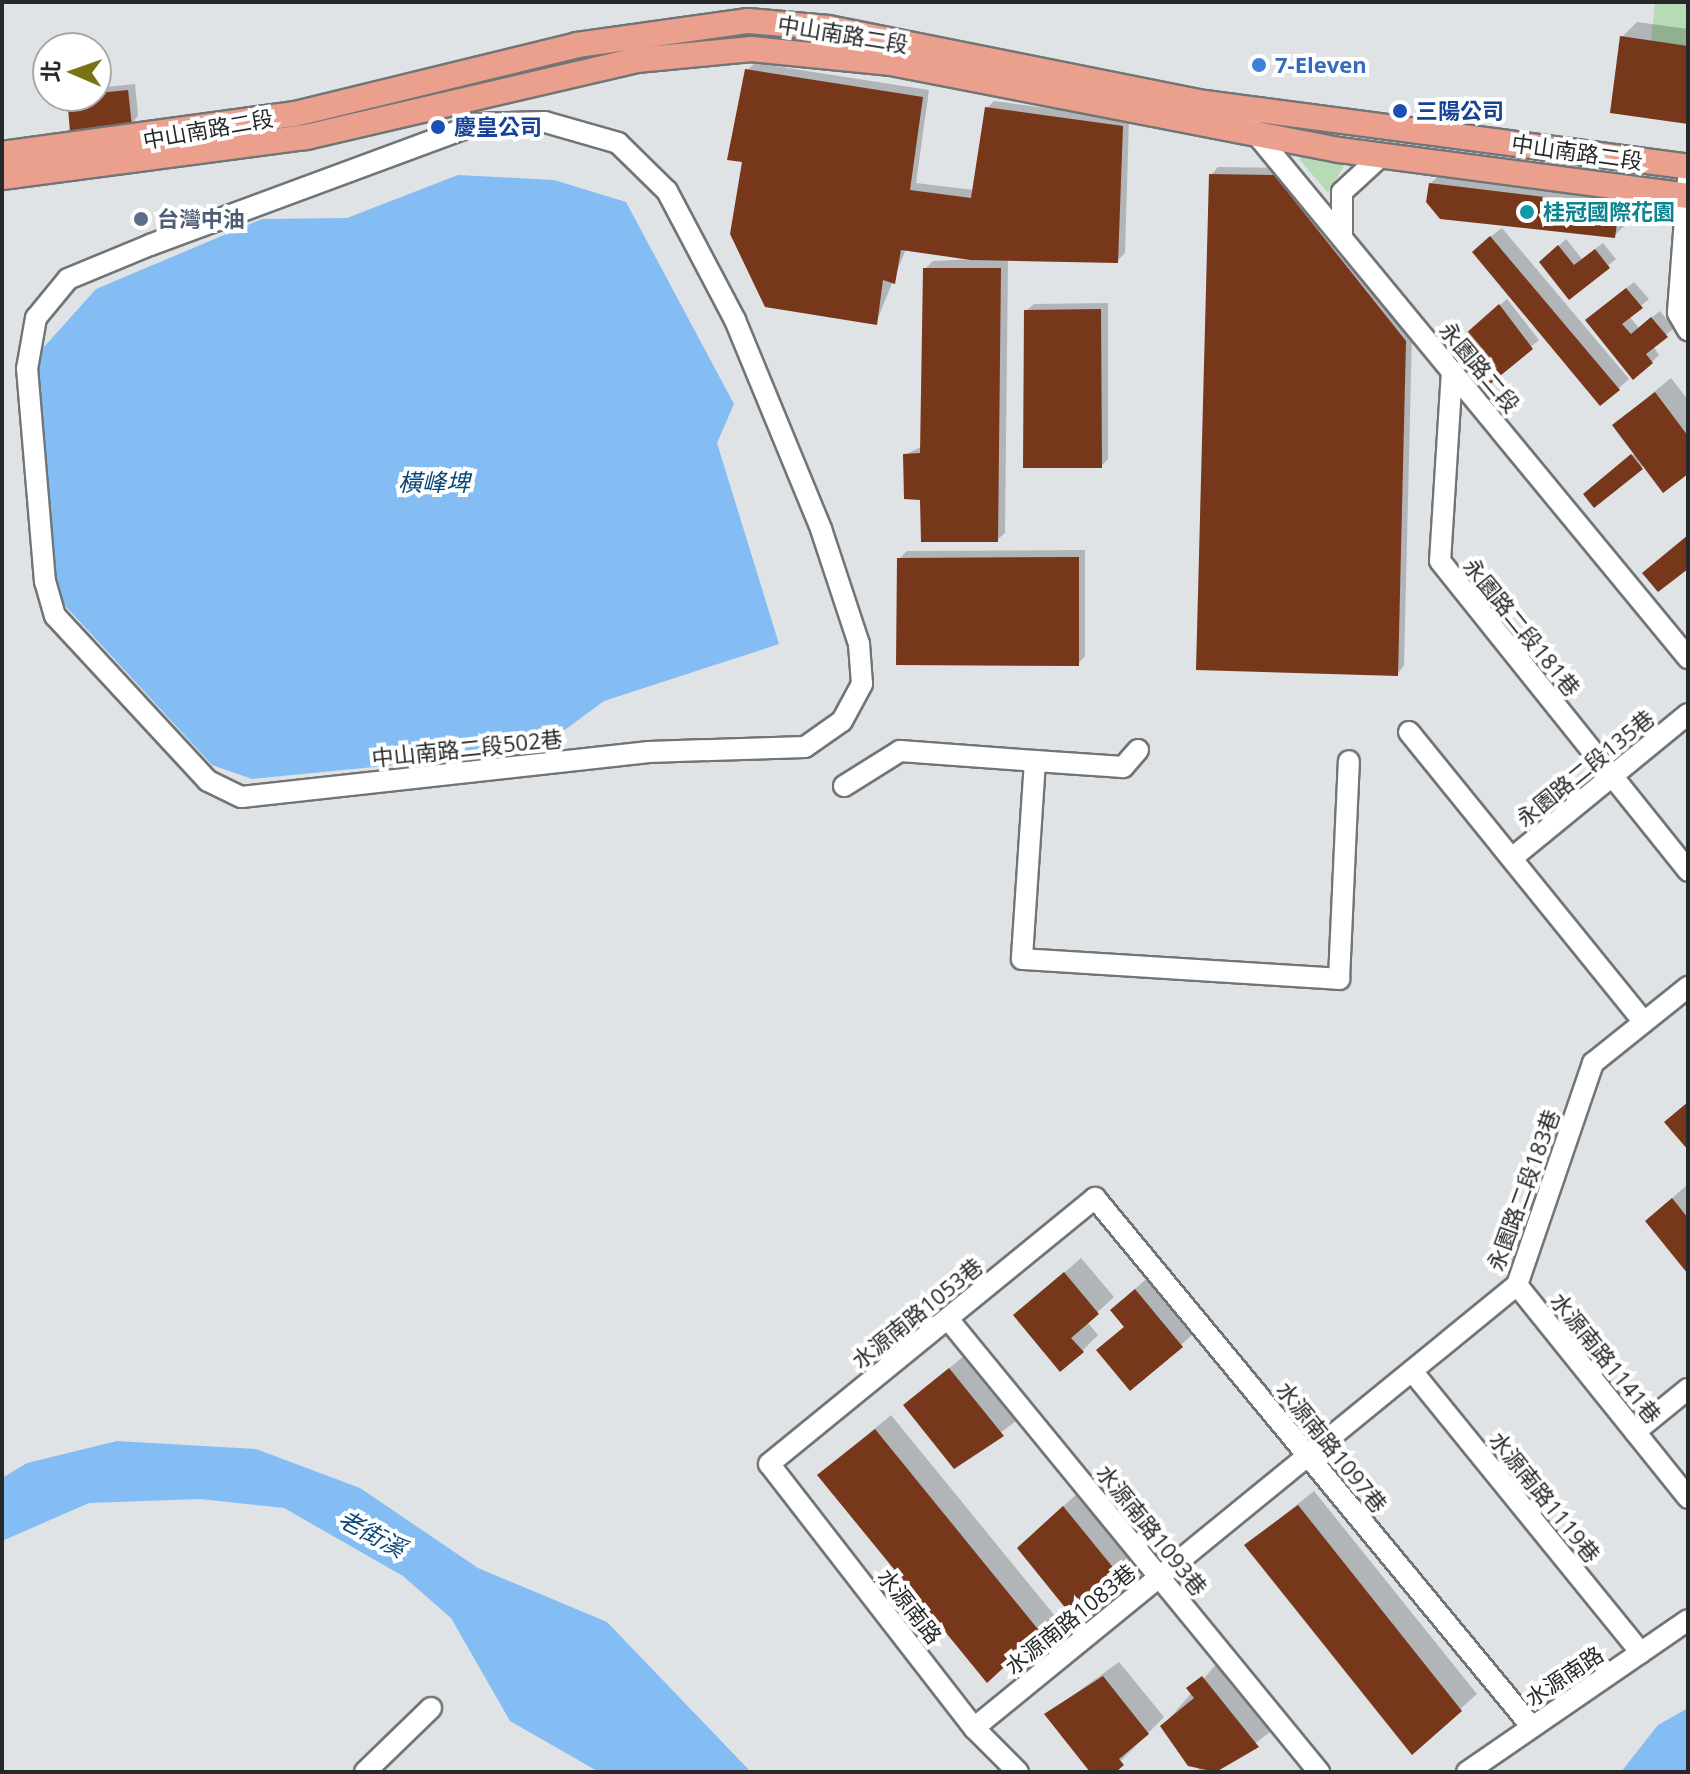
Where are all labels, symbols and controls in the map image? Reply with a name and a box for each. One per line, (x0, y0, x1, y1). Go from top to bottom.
street label: 中山南路二段 (776, 11, 910, 57)
north arrow (32, 32, 112, 112)
place label: 7-Eleven (1275, 52, 1367, 78)
marker: 7-Eleven (1250, 56, 1268, 74)
text: 北 (35, 60, 65, 83)
place label: 三陽公司 (1416, 98, 1504, 124)
marker: 三陽公司 (1391, 102, 1409, 120)
street label: 中山南路二段 (141, 105, 275, 153)
place label: 慶皇公司 (454, 114, 542, 140)
marker: 慶皇公司 (429, 118, 447, 136)
street label: 中山南路二段 (1510, 130, 1644, 174)
place label: 桂冠國際花園 (1543, 199, 1675, 225)
marker: 桂冠國際花園 (1518, 203, 1536, 221)
place label: 台灣中油 (157, 206, 245, 232)
marker: 台灣中油 (132, 210, 150, 228)
street label: 永園路二段 (1435, 316, 1525, 418)
water label: 橫峰埤 (398, 468, 470, 496)
street label: 永園路二段181巷 (1458, 553, 1586, 701)
street label: 永園路二段135巷 (1511, 704, 1659, 832)
street label: 中山南路二段502巷 (370, 725, 564, 771)
street label: 永園路二段183巷 (1482, 1106, 1564, 1274)
street label: 水源南路1053巷 (846, 1252, 988, 1374)
street label: 水源南路1141巷 (1545, 1287, 1667, 1429)
street label: 水源南路1097巷 (1271, 1376, 1393, 1518)
street label: 水源南路1119巷 (1484, 1426, 1606, 1568)
street label: 水源南路1093巷 (1091, 1459, 1213, 1601)
water label: 老街溪 (333, 1503, 411, 1563)
street label: 水源南路1083巷 (999, 1558, 1141, 1680)
street label: 水源南路 (873, 1563, 947, 1649)
street label: 水源南路 (1520, 1640, 1608, 1712)

